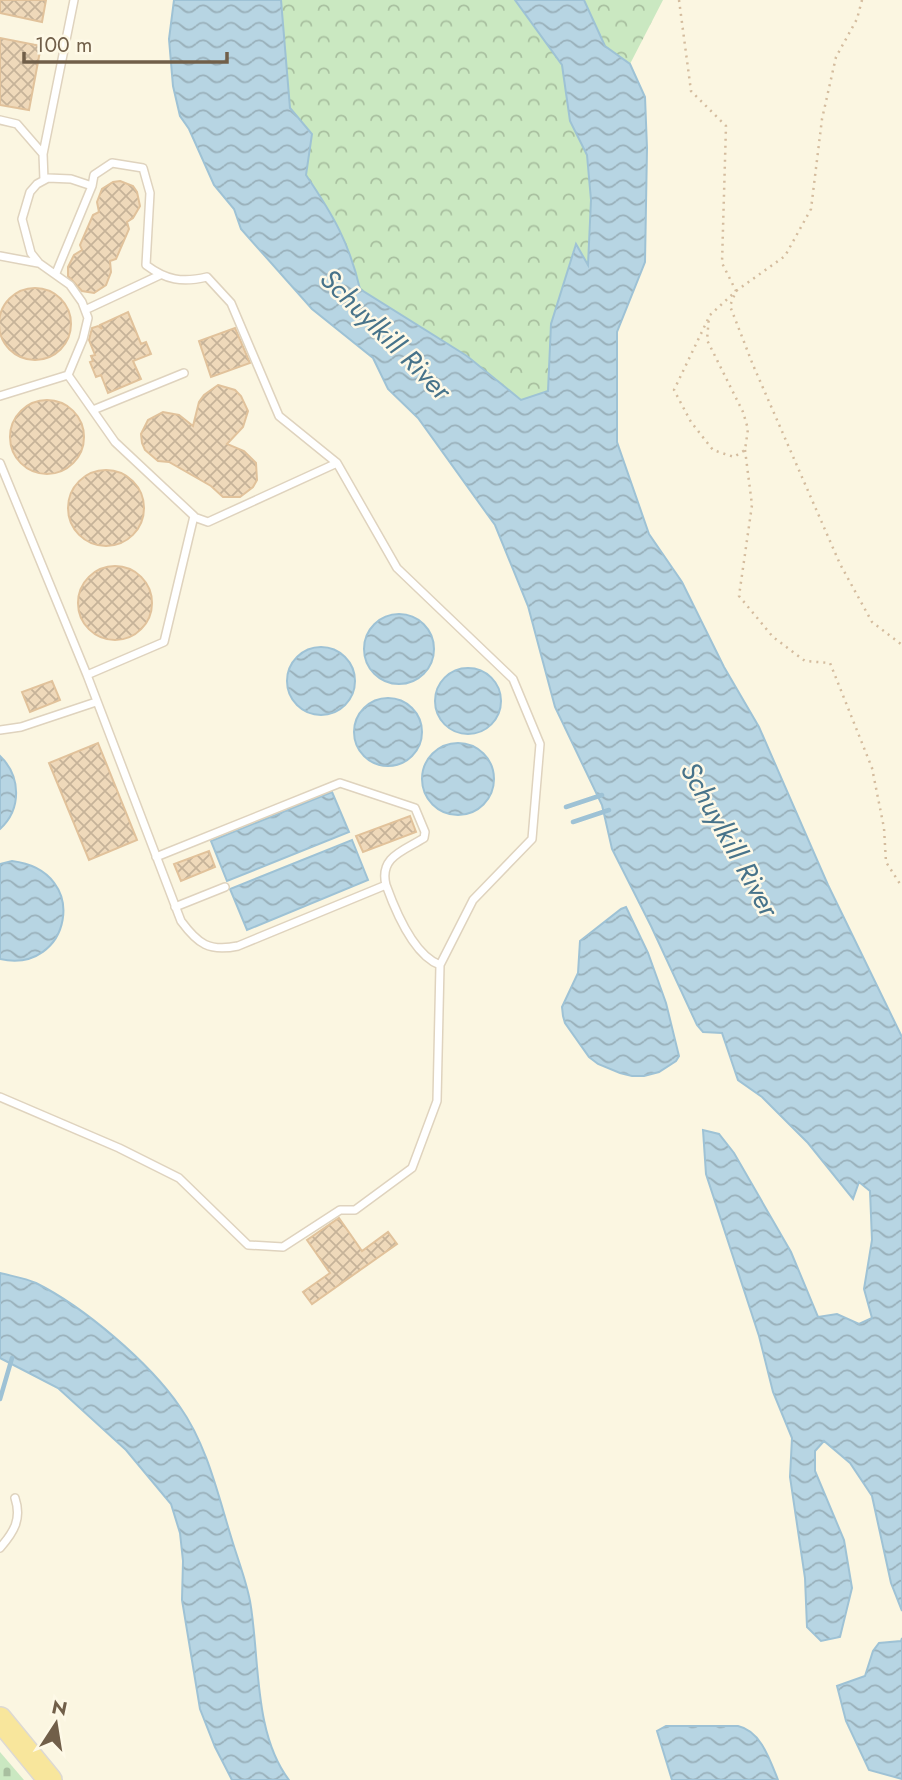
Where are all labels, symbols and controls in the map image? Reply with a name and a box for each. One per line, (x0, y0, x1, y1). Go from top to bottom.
scale bar (24, 21, 228, 65)
text: 100 m (35, 30, 92, 60)
water label: Schuylkill River (310, 259, 462, 411)
water label: Schuylkill River (670, 754, 790, 926)
north arrow (21, 1689, 91, 1759)
text: N (49, 1693, 70, 1723)

